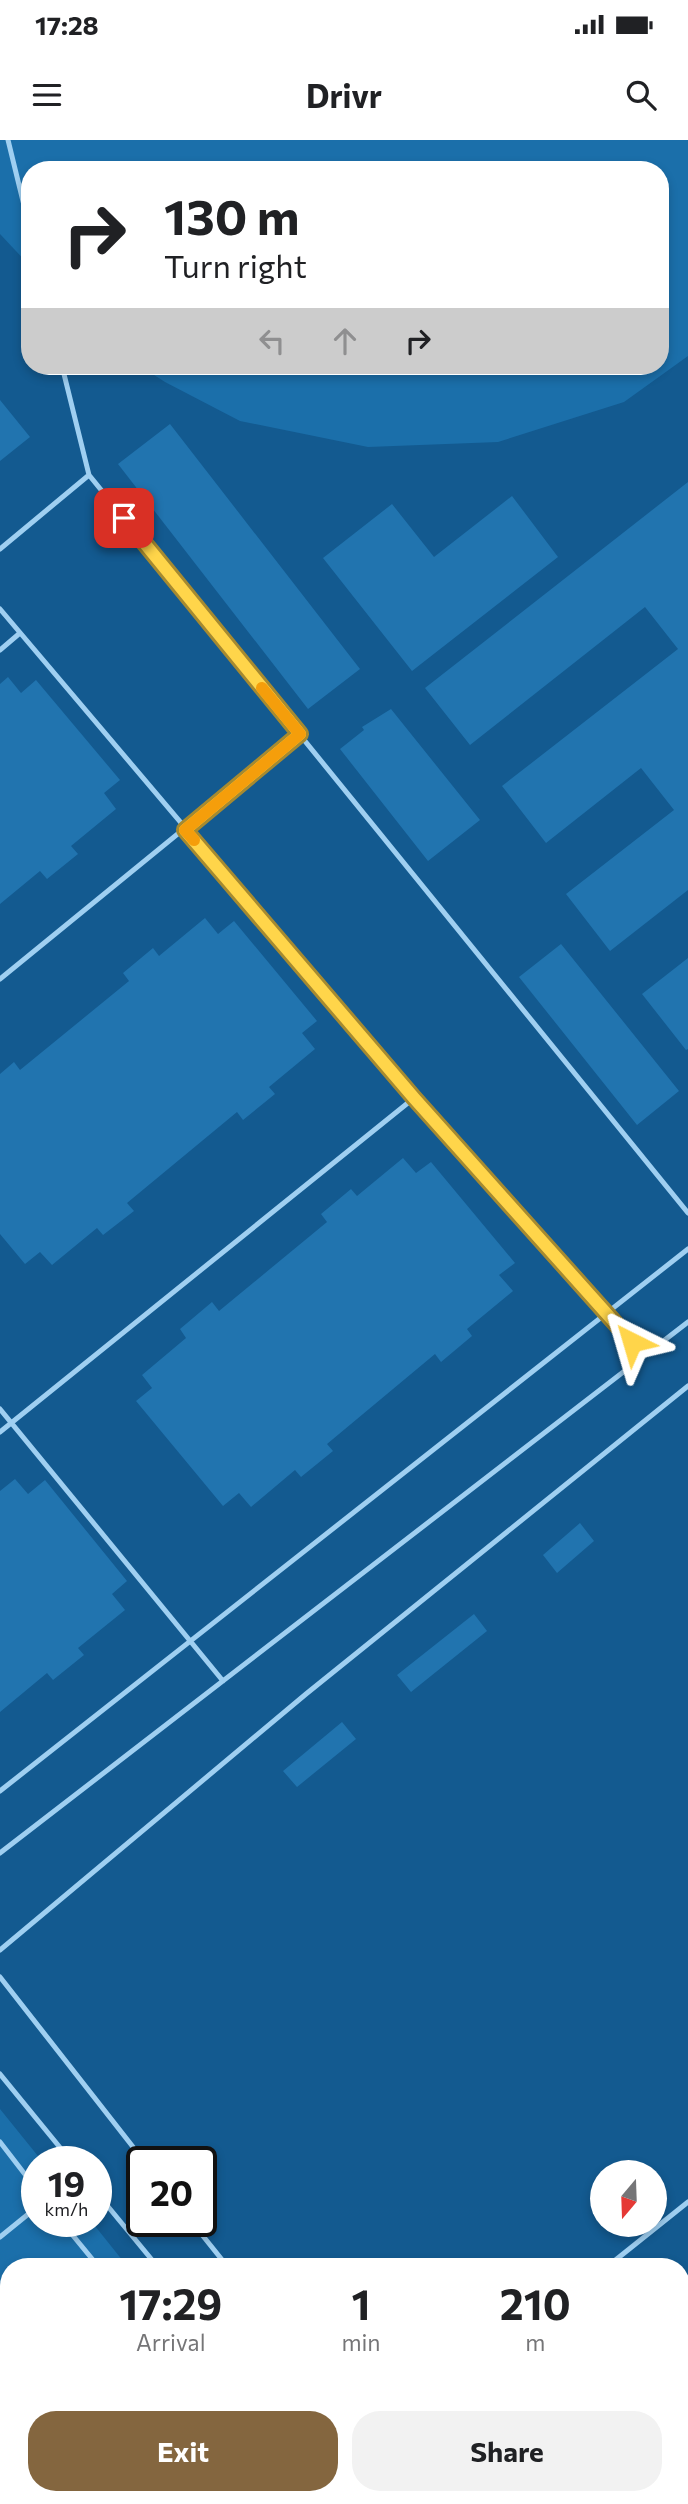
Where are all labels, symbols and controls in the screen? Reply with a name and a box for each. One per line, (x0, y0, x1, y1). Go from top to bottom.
text: 17:28 (35, 9, 99, 40)
text: Drivr (306, 75, 382, 115)
icon: menu (28, 76, 66, 114)
icon: search (622, 76, 660, 114)
text: 130 m (164, 185, 299, 245)
icon: right (49, 189, 140, 280)
text: Turn right (164, 245, 307, 285)
icon: left (253, 322, 291, 360)
icon: ahead (326, 322, 364, 360)
icon: right (399, 322, 437, 360)
pin (94, 488, 154, 548)
icon: arrive (105, 499, 143, 537)
position arrow (595, 1305, 669, 1379)
speed limit sign: 20 (126, 2146, 217, 2237)
north arrow (590, 2160, 667, 2236)
map controls (590, 2160, 667, 2237)
text: 19 (48, 2161, 85, 2204)
text: km/h (45, 2198, 88, 2220)
text: 17:29 (119, 2277, 222, 2329)
text: 1 (351, 2277, 370, 2329)
text: 210 (500, 2277, 571, 2329)
text: Arrival (136, 2328, 205, 2356)
text: min (341, 2328, 381, 2356)
text: m (525, 2328, 545, 2356)
button: Exit (28, 2411, 338, 2491)
button: Share (352, 2411, 662, 2491)

